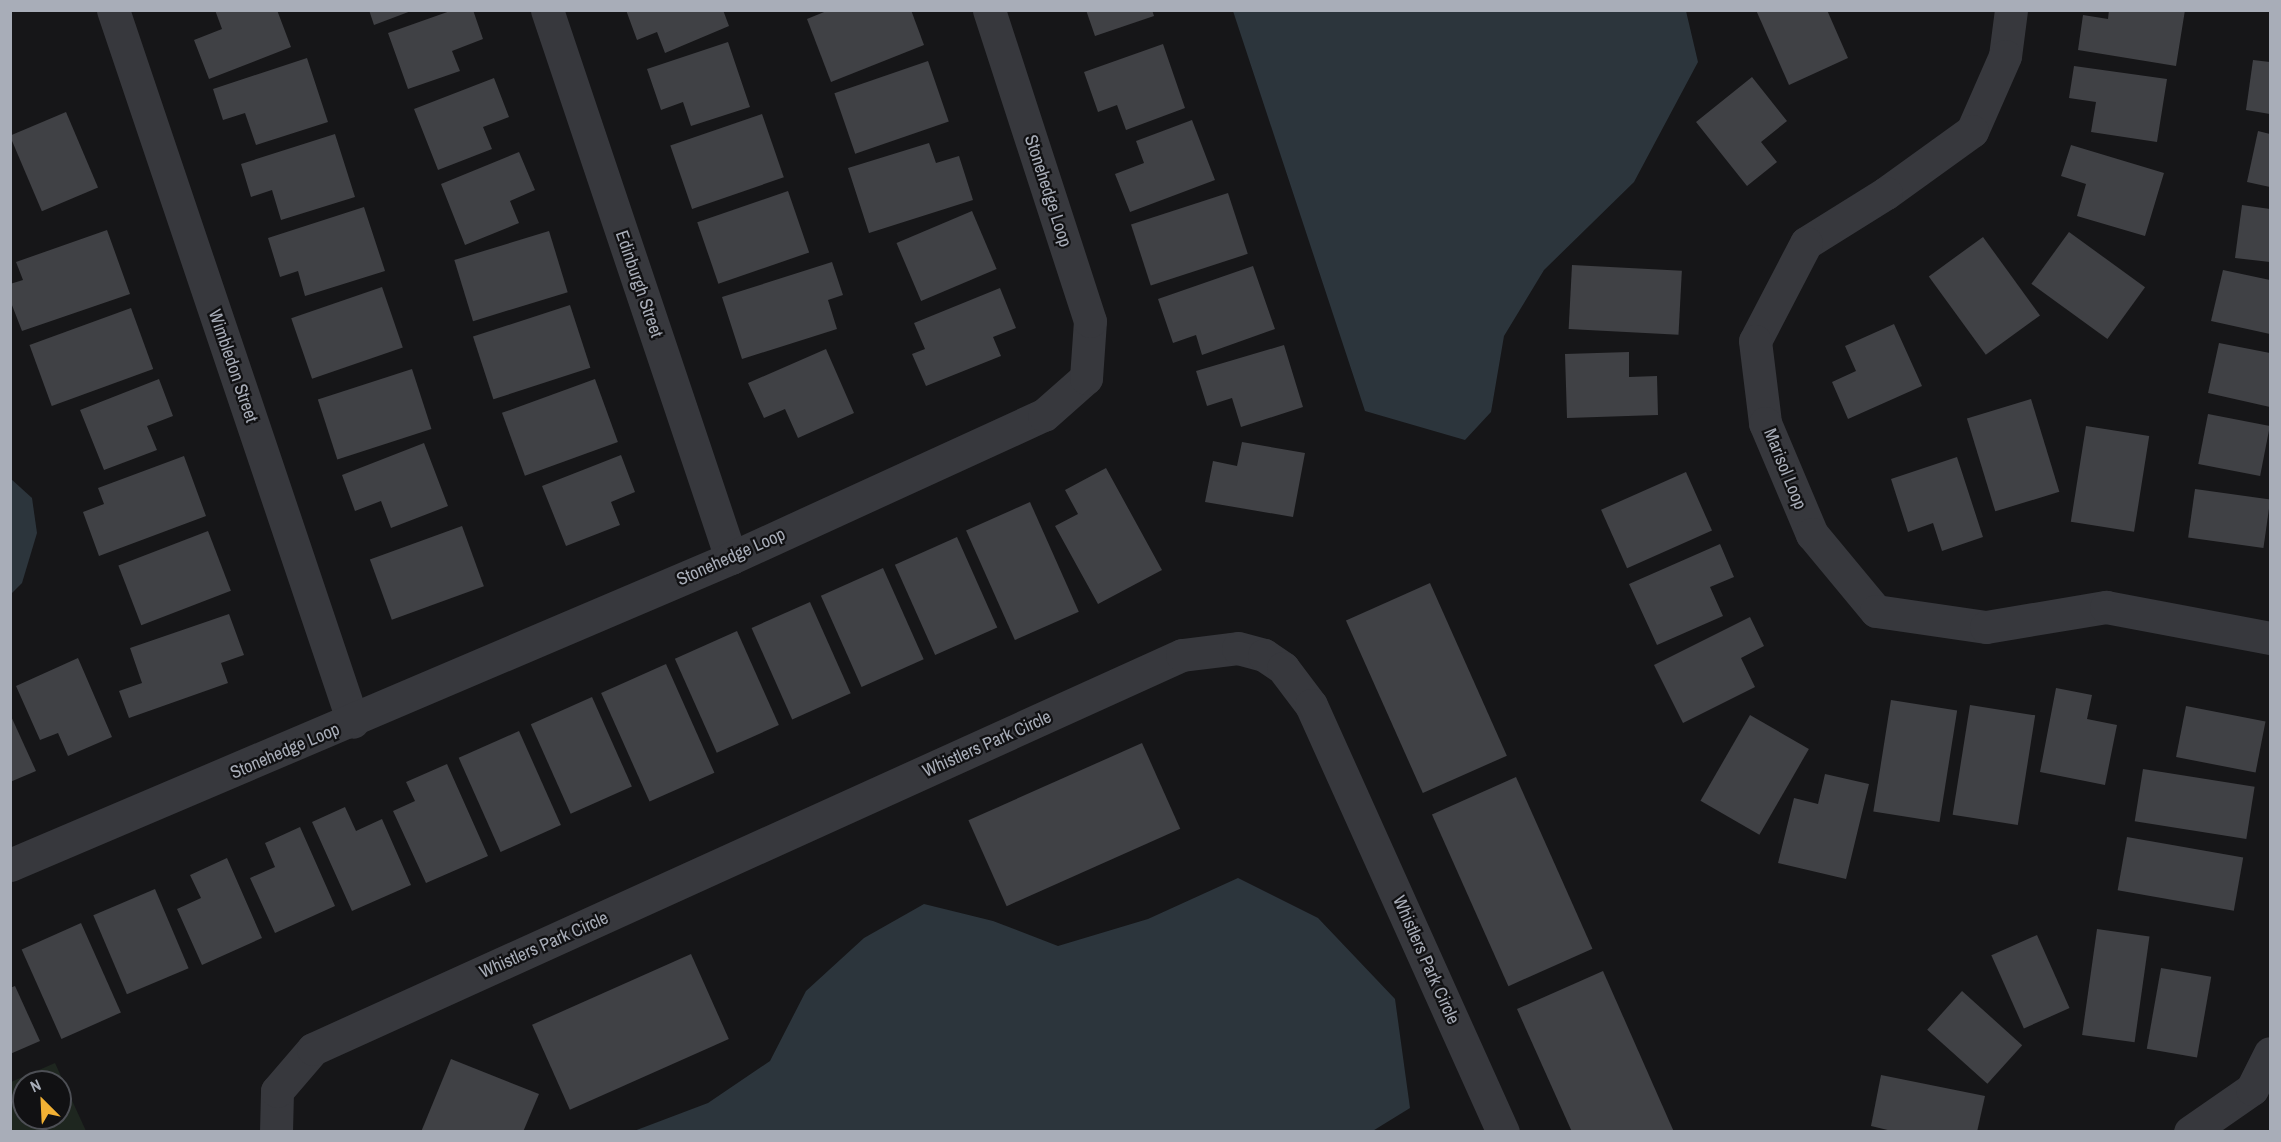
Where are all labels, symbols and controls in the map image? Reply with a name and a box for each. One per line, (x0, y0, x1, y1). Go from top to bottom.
street label: Stonehedge Loop (1020, 132, 1076, 250)
street label: Edinburgh Street (611, 228, 667, 340)
street label: Wimbledon Street (204, 307, 262, 425)
street label: Marisol Loop (1759, 425, 1811, 513)
street label: Stonehedge Loop (673, 523, 789, 591)
street label: Whistlers Park Circle (919, 706, 1055, 782)
street label: Stonehedge Loop (227, 718, 343, 784)
street label: Whistlers Park Circle (1388, 892, 1464, 1028)
street label: Whistlers Park Circle (476, 907, 612, 983)
north arrow (12, 1070, 72, 1130)
text: N (27, 1073, 44, 1097)

